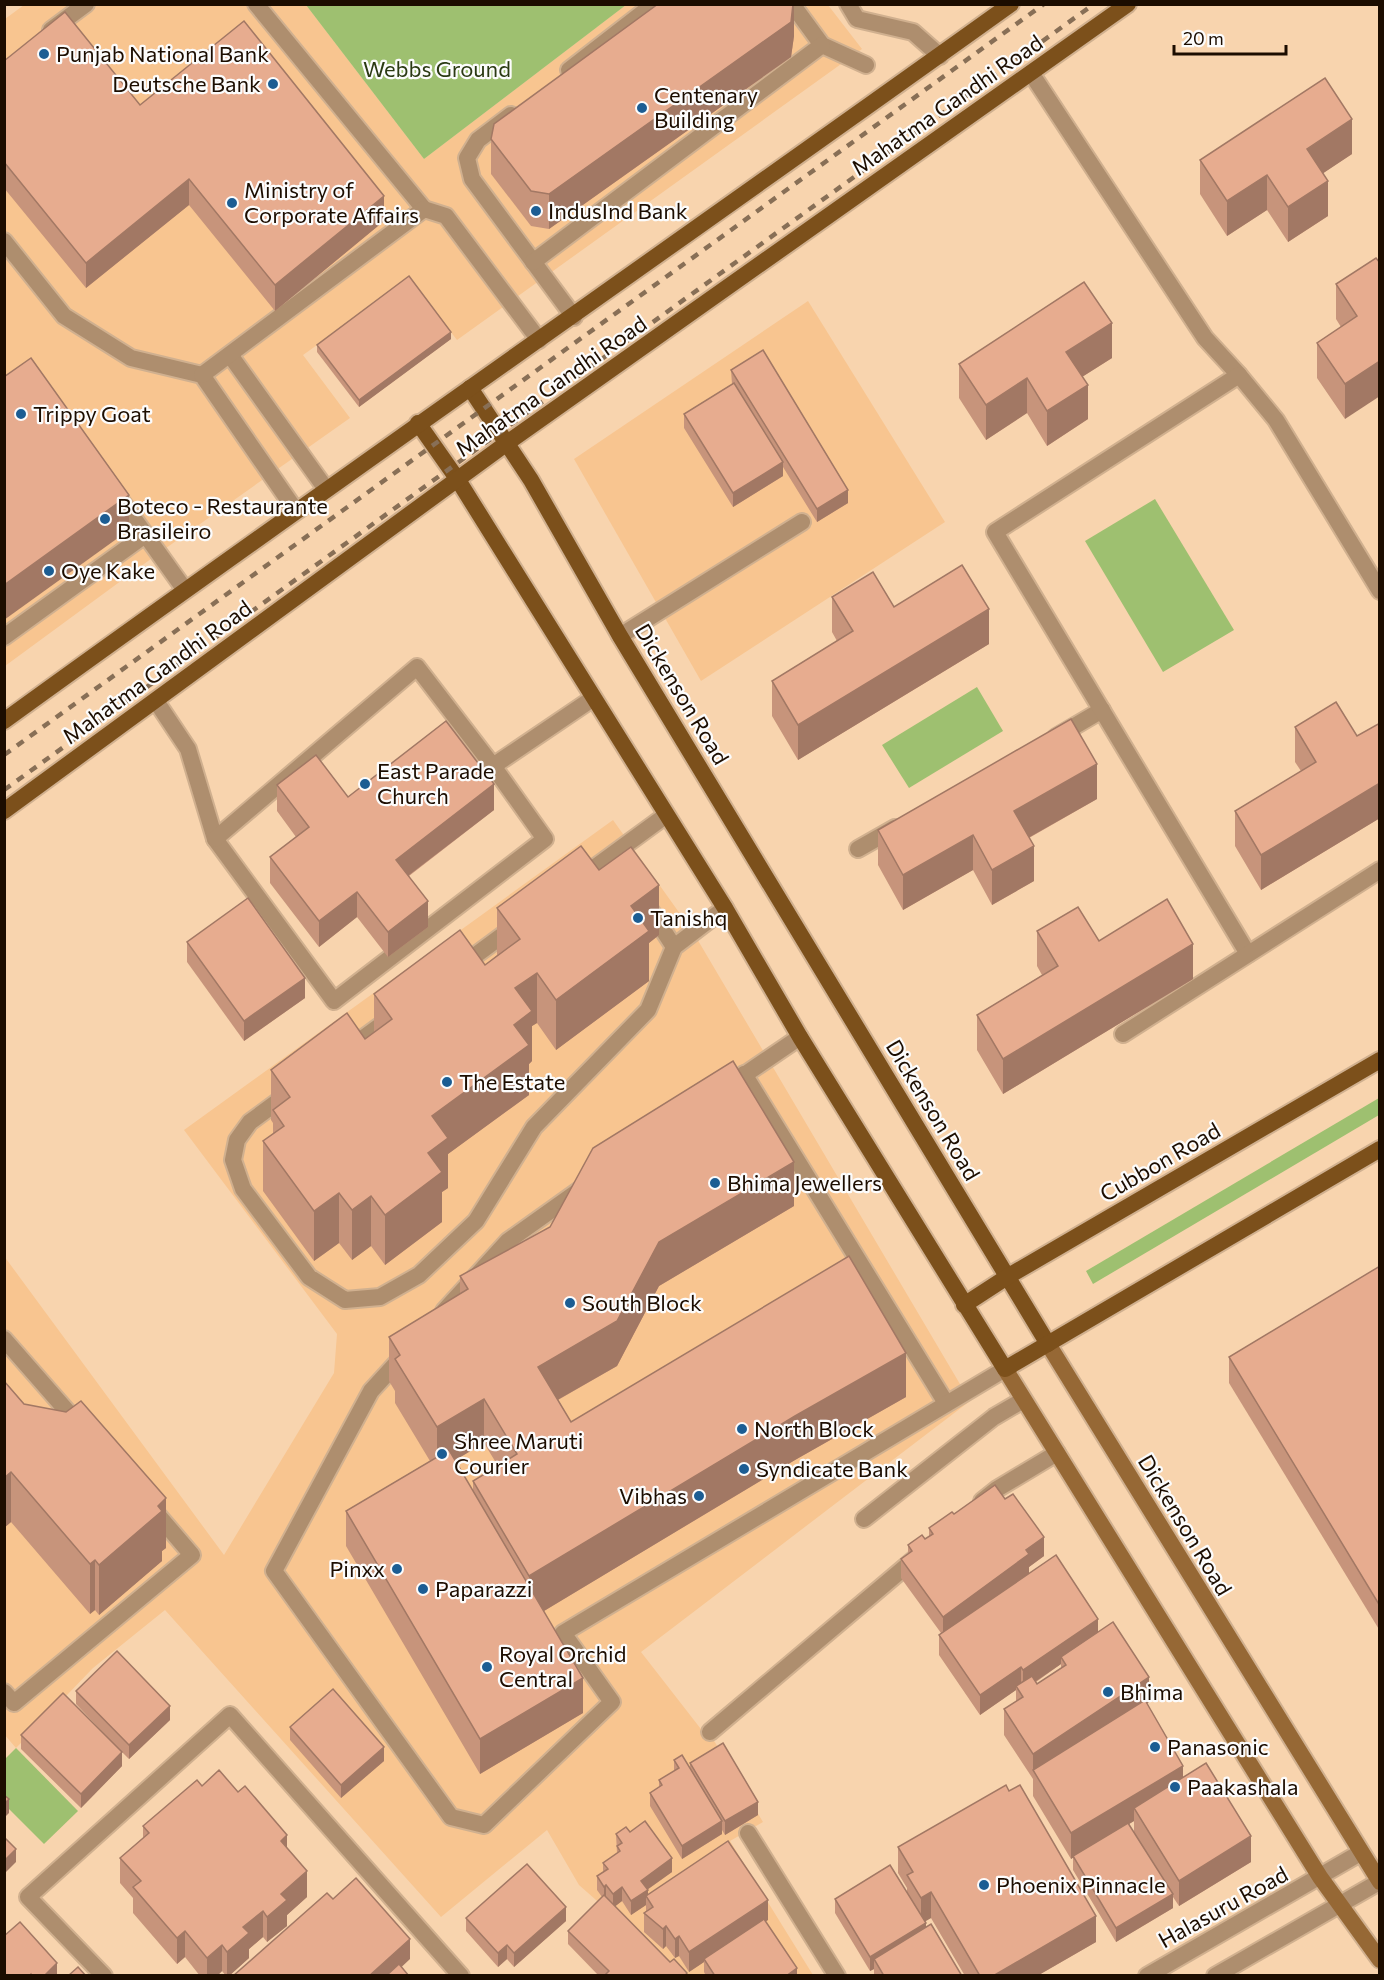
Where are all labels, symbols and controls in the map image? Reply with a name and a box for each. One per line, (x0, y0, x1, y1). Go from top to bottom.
scale bar (1174, 18, 1286, 56)
text: 20 m (1183, 27, 1224, 49)
street label: Mahatma Gandhi Road (846, 28, 1048, 181)
place label: Punjab National Bank (56, 40, 269, 67)
marker: Punjab National Bank (37, 47, 51, 61)
park label: Webbs Ground (363, 55, 511, 82)
place label: Deutsche Bank (112, 70, 261, 97)
marker: Deutsche Bank (266, 77, 280, 91)
place label: Centenary Building (654, 81, 758, 133)
marker: Centenary Building (635, 101, 649, 115)
place label: Ministry of Corporate Affairs (244, 176, 419, 228)
marker: Ministry of Corporate Affairs (225, 196, 239, 210)
place label: IndusInd Bank (548, 197, 688, 224)
marker: IndusInd Bank (529, 204, 543, 218)
street label: Mahatma Gandhi Road (450, 309, 652, 462)
place label: Trippy Goat (33, 400, 151, 427)
marker: Trippy Goat (14, 407, 28, 421)
place label: Boteco - Restaurante Brasileiro (117, 492, 328, 544)
marker: Boteco - Restaurante Brasileiro (98, 512, 112, 526)
place label: Oye Kake (61, 557, 155, 584)
marker: Oye Kake (42, 564, 56, 578)
street label: Mahatma Gandhi Road (57, 594, 257, 749)
street label: Dickenson Road (630, 618, 735, 769)
place label: East Parade Church (377, 757, 494, 809)
marker: East Parade Church (358, 777, 372, 791)
place label: Tanishq (650, 904, 727, 931)
marker: Tanishq (631, 911, 645, 925)
street label: Dickenson Road (881, 1034, 986, 1185)
place label: The Estate (459, 1068, 565, 1095)
marker: The Estate (440, 1075, 454, 1089)
street label: Cubbon Road (1095, 1116, 1225, 1207)
place label: Bhima Jewellers (727, 1169, 882, 1196)
marker: Bhima Jewellers (708, 1176, 722, 1190)
place label: South Block (582, 1289, 702, 1316)
marker: South Block (563, 1296, 577, 1310)
place label: North Block (754, 1415, 874, 1442)
marker: North Block (735, 1422, 749, 1436)
place label: Shree Maruti Courier (454, 1427, 583, 1479)
marker: Shree Maruti Courier (435, 1447, 449, 1461)
street label: Dickenson Road (1133, 1449, 1238, 1600)
place label: Syndicate Bank (756, 1455, 908, 1482)
marker: Syndicate Bank (737, 1462, 751, 1476)
place label: Vibhas (619, 1482, 687, 1509)
marker: Vibhas (692, 1489, 706, 1503)
place label: Pinxx (330, 1555, 385, 1582)
marker: Pinxx (390, 1562, 404, 1576)
place label: Paparazzi (435, 1575, 532, 1602)
marker: Paparazzi (416, 1582, 430, 1596)
place label: Royal Orchid Central (499, 1640, 626, 1692)
marker: Royal Orchid Central (480, 1660, 494, 1674)
place label: Bhima (1120, 1678, 1183, 1705)
marker: Bhima (1101, 1685, 1115, 1699)
place label: Panasonic (1167, 1733, 1269, 1760)
marker: Panasonic (1148, 1740, 1162, 1754)
place label: Paakashala (1187, 1773, 1298, 1800)
marker: Paakashala (1168, 1780, 1182, 1794)
street label: Halasuru Road (1153, 1860, 1292, 1953)
place label: Phoenix Pinnacle (996, 1871, 1166, 1898)
marker: Phoenix Pinnacle (977, 1878, 991, 1892)

